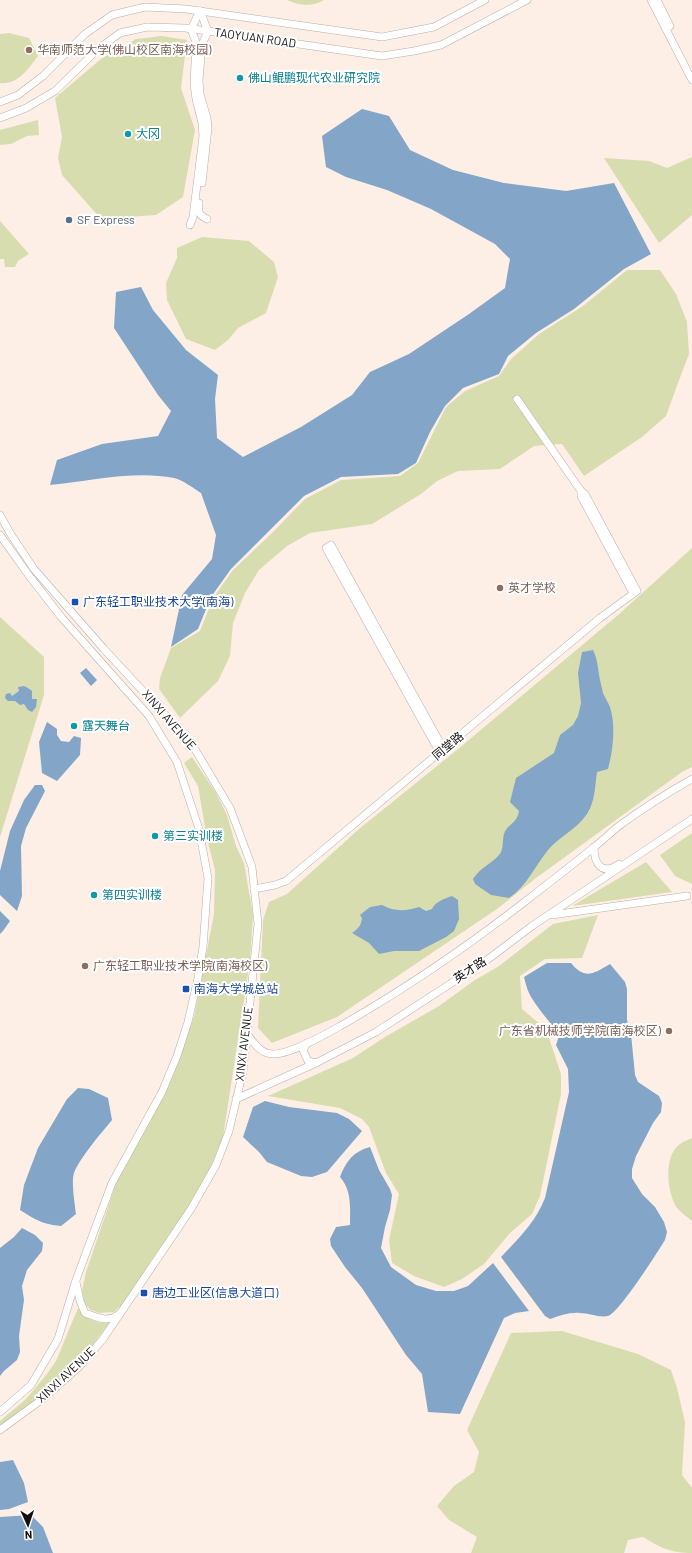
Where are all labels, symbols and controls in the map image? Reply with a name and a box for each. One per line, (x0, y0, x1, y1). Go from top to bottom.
street label: TAOYUAN ROAD (213, 24, 297, 50)
place label: 华南师范大学(佛山校区南海校园) (37, 42, 212, 56)
marker: 华南师范大学(佛山校区南海校园) (24, 45, 34, 55)
place label: 佛山鲲鹏现代农业研究院 (248, 70, 380, 84)
marker: 佛山鲲鹏现代农业研究院 (235, 73, 245, 83)
place label: 大冈 (136, 126, 160, 140)
marker: 大冈 (123, 129, 133, 139)
place label: SF Express (77, 212, 135, 226)
marker: SF Express (64, 215, 74, 225)
place label: 英才学校 (508, 580, 556, 594)
marker: 英才学校 (495, 583, 505, 593)
place label: 广东轻工职业技术大学(南海) (83, 594, 234, 608)
marker: 广东轻工职业技术大学(南海) (70, 597, 80, 607)
street label: XINXI AVENUE (140, 686, 200, 752)
place label: 露天舞台 (82, 718, 130, 732)
marker: 露天舞台 (69, 721, 79, 731)
street label: 同堂路 (429, 728, 466, 762)
place label: 第三实训楼 (163, 828, 223, 842)
marker: 第三实训楼 (150, 831, 160, 841)
place label: 第四实训楼 (102, 887, 162, 901)
marker: 第四实训楼 (89, 890, 99, 900)
street label: 英才路 (451, 953, 488, 985)
place label: 广东轻工职业技术学院(南海校区) (93, 958, 268, 972)
marker: 广东轻工职业技术学院(南海校区) (80, 961, 90, 971)
place label: 南海大学城总站 (194, 981, 278, 995)
marker: 南海大学城总站 (181, 984, 191, 994)
street label: XINXI AVENUE (231, 1006, 255, 1082)
place label: 广东省机械技师学院(南海校区) (499, 1023, 662, 1037)
marker: 广东省机械技师学院(南海校区) (664, 1026, 674, 1036)
place label: 唐边工业区(信息大道口) (152, 1285, 279, 1299)
marker: 唐边工业区(信息大道口) (139, 1288, 149, 1298)
street label: XINXI AVENUE (33, 1344, 97, 1405)
north arrow (8, 1505, 48, 1545)
text: N (25, 1529, 33, 1542)

